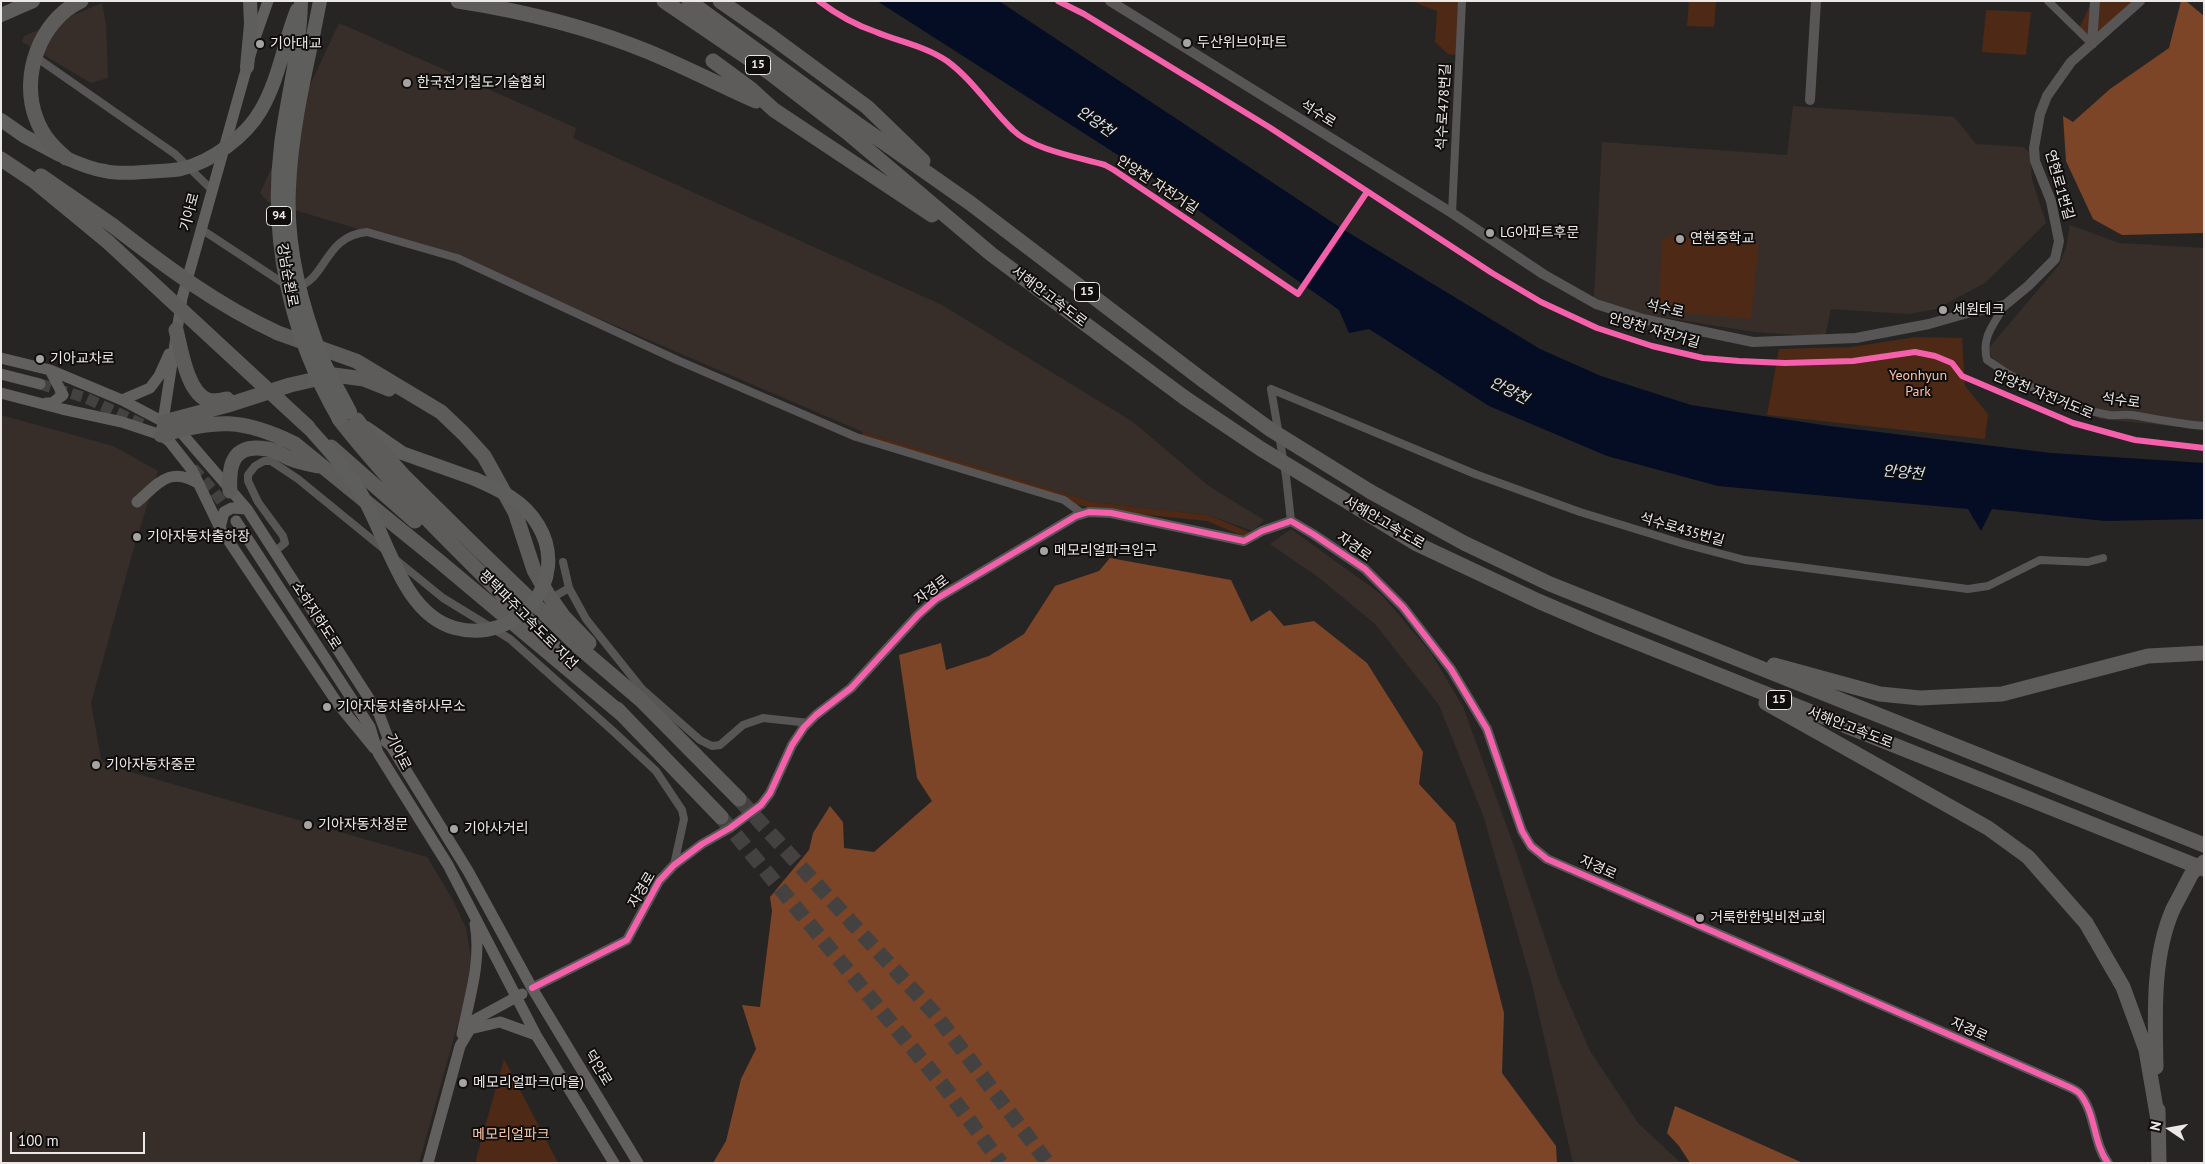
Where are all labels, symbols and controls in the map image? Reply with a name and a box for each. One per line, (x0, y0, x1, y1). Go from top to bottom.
place label: 두산위브아파트 (1197, 35, 1287, 51)
place label: 기아대교 (270, 36, 322, 52)
marker: 두산위브아파트 (1181, 37, 1193, 49)
marker: 기아대교 (254, 38, 266, 50)
road number: 15 (746, 56, 770, 74)
street label: 석수로478번길 (1433, 63, 1455, 151)
place label: 한국전기철도기술협회 (417, 75, 546, 91)
marker: 한국전기철도기술협회 (401, 77, 413, 89)
street label: 석수로 (1297, 97, 1339, 131)
water label: 안양천 (1073, 103, 1117, 141)
street label: 연현로1번길 (2041, 148, 2077, 222)
street label: 안양천 자전거길 (1113, 152, 1201, 218)
street label: 기아로 (177, 191, 203, 233)
road number: 94 (266, 207, 292, 226)
place label: LG아파트후문 (1500, 225, 1579, 241)
marker: LG아파트후문 (1484, 227, 1496, 239)
place label: 연현중학교 (1690, 231, 1754, 247)
marker: 연현중학교 (1674, 233, 1686, 245)
street label: 강남순환로 (273, 242, 301, 308)
street label: 서해안고속도로 (1008, 263, 1090, 331)
road number: 15 (1074, 282, 1100, 302)
street label: 석수로 (1644, 296, 1686, 322)
place label: 세원테크 (1953, 302, 2005, 318)
marker: 세원테크 (1937, 304, 1949, 316)
street label: 안양천 자전거길 (1607, 310, 1701, 352)
place label: 기아교차로 (50, 351, 114, 367)
marker: 기아교차로 (34, 353, 46, 365)
street label: 안양천 자전거도로 (1990, 367, 2096, 423)
park label: Yeonhyun Park (1889, 368, 1947, 401)
water label: 안양천 (1486, 374, 1532, 408)
street label: 석수로 (2101, 390, 2141, 412)
water label: 안양천 (1882, 462, 1924, 484)
street label: 서해안고속도로 (1341, 493, 1427, 553)
street label: 석수로435번길 (1638, 510, 1726, 550)
place label: 기아자동차출하장 (147, 529, 250, 545)
street label: 자경로 (1333, 529, 1375, 565)
marker: 기아자동차출하장 (131, 531, 143, 543)
place label: 메모리얼파크입구 (1054, 543, 1157, 559)
marker: 메모리얼파크입구 (1038, 545, 1050, 557)
street label: 평택파주고속도로 지선 (475, 567, 581, 673)
street label: 자경로 (911, 572, 953, 608)
street label: 소하지하도로 (288, 579, 344, 653)
road number: 15 (1766, 690, 1792, 710)
place label: 기아자동차출하사무소 (337, 699, 466, 715)
marker: 기아자동차출하사무소 (321, 701, 333, 713)
street label: 서해안고속도로 (1805, 704, 1895, 752)
street label: 기아로 (382, 731, 414, 773)
place label: 기아자동차중문 (106, 757, 196, 773)
marker: 기아자동차중문 (90, 759, 102, 771)
place label: 기아자동차정문 (318, 817, 408, 833)
marker: 기아자동차정문 (302, 819, 314, 831)
place label: 기아사거리 (464, 821, 528, 837)
marker: 기아사거리 (448, 823, 460, 835)
street label: 자경로 (1577, 852, 1619, 884)
street label: 자경로 (625, 869, 659, 911)
place label: 거룩한한빛비젼교회 (1710, 910, 1826, 926)
marker: 거룩한한빛비젼교회 (1694, 912, 1706, 924)
street label: 자경로 (1948, 1014, 1990, 1046)
street label: 덕안로 (581, 1047, 615, 1089)
place label: 메모리얼파크(마을) (473, 1075, 584, 1091)
marker: 메모리얼파크(마을) (457, 1077, 469, 1089)
north arrow (2145, 1104, 2195, 1154)
text: N (2146, 1120, 2165, 1132)
scale bar (12, 1122, 148, 1154)
park label: 메모리얼파크 (472, 1127, 550, 1143)
text: 100 m (18, 1131, 59, 1150)

